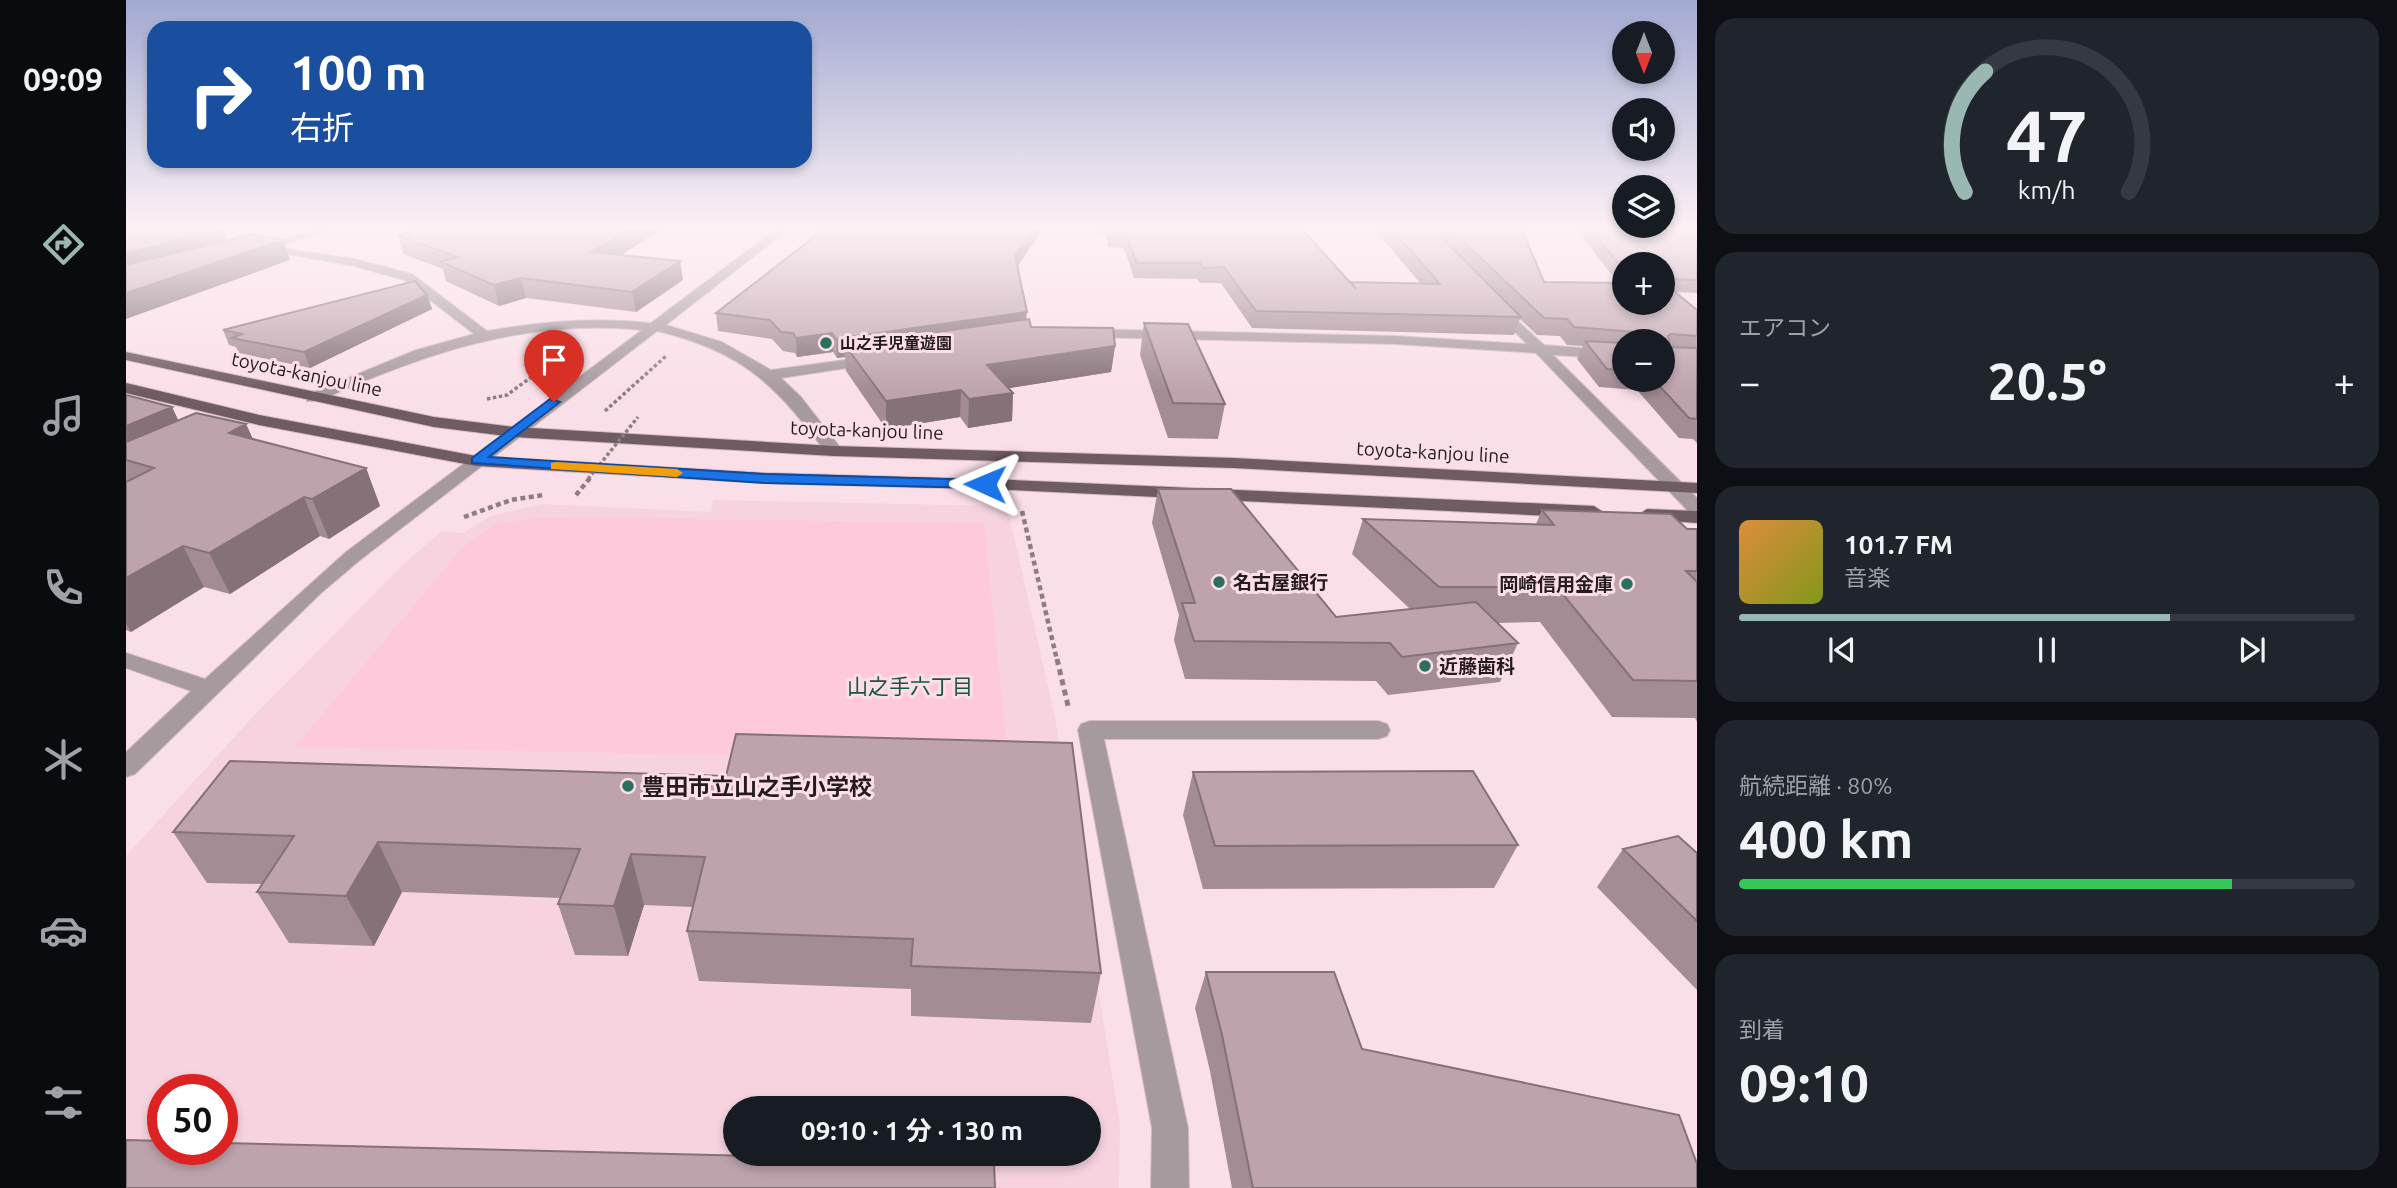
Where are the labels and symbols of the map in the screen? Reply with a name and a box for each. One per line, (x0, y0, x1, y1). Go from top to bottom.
north arrow (1612, 21, 1675, 84)
pin (524, 330, 584, 402)
place label: 山之手児童遊園 (840, 334, 952, 352)
marker: 山之手児童遊園 (818, 335, 834, 351)
street label: toyota-kanjou line (230, 347, 384, 401)
street label: toyota-kanjou line (790, 416, 944, 444)
street label: toyota-kanjou line (1356, 437, 1510, 467)
position arrow (948, 447, 1022, 521)
place label: 名古屋銀行 (1233, 571, 1328, 593)
place label: 岡崎信用金庫 (1499, 573, 1613, 595)
marker: 名古屋銀行 (1211, 574, 1227, 590)
marker: 岡崎信用金庫 (1619, 576, 1635, 592)
place label: 近藤歯科 (1439, 655, 1515, 677)
marker: 近藤歯科 (1417, 658, 1433, 674)
district label: 山之手六丁目 (847, 674, 973, 698)
place label: 豊田市立山之手小学校 (642, 774, 872, 799)
marker: 豊田市立山之手小学校 (620, 778, 636, 794)
speed limit sign: 50 (147, 1074, 238, 1165)

